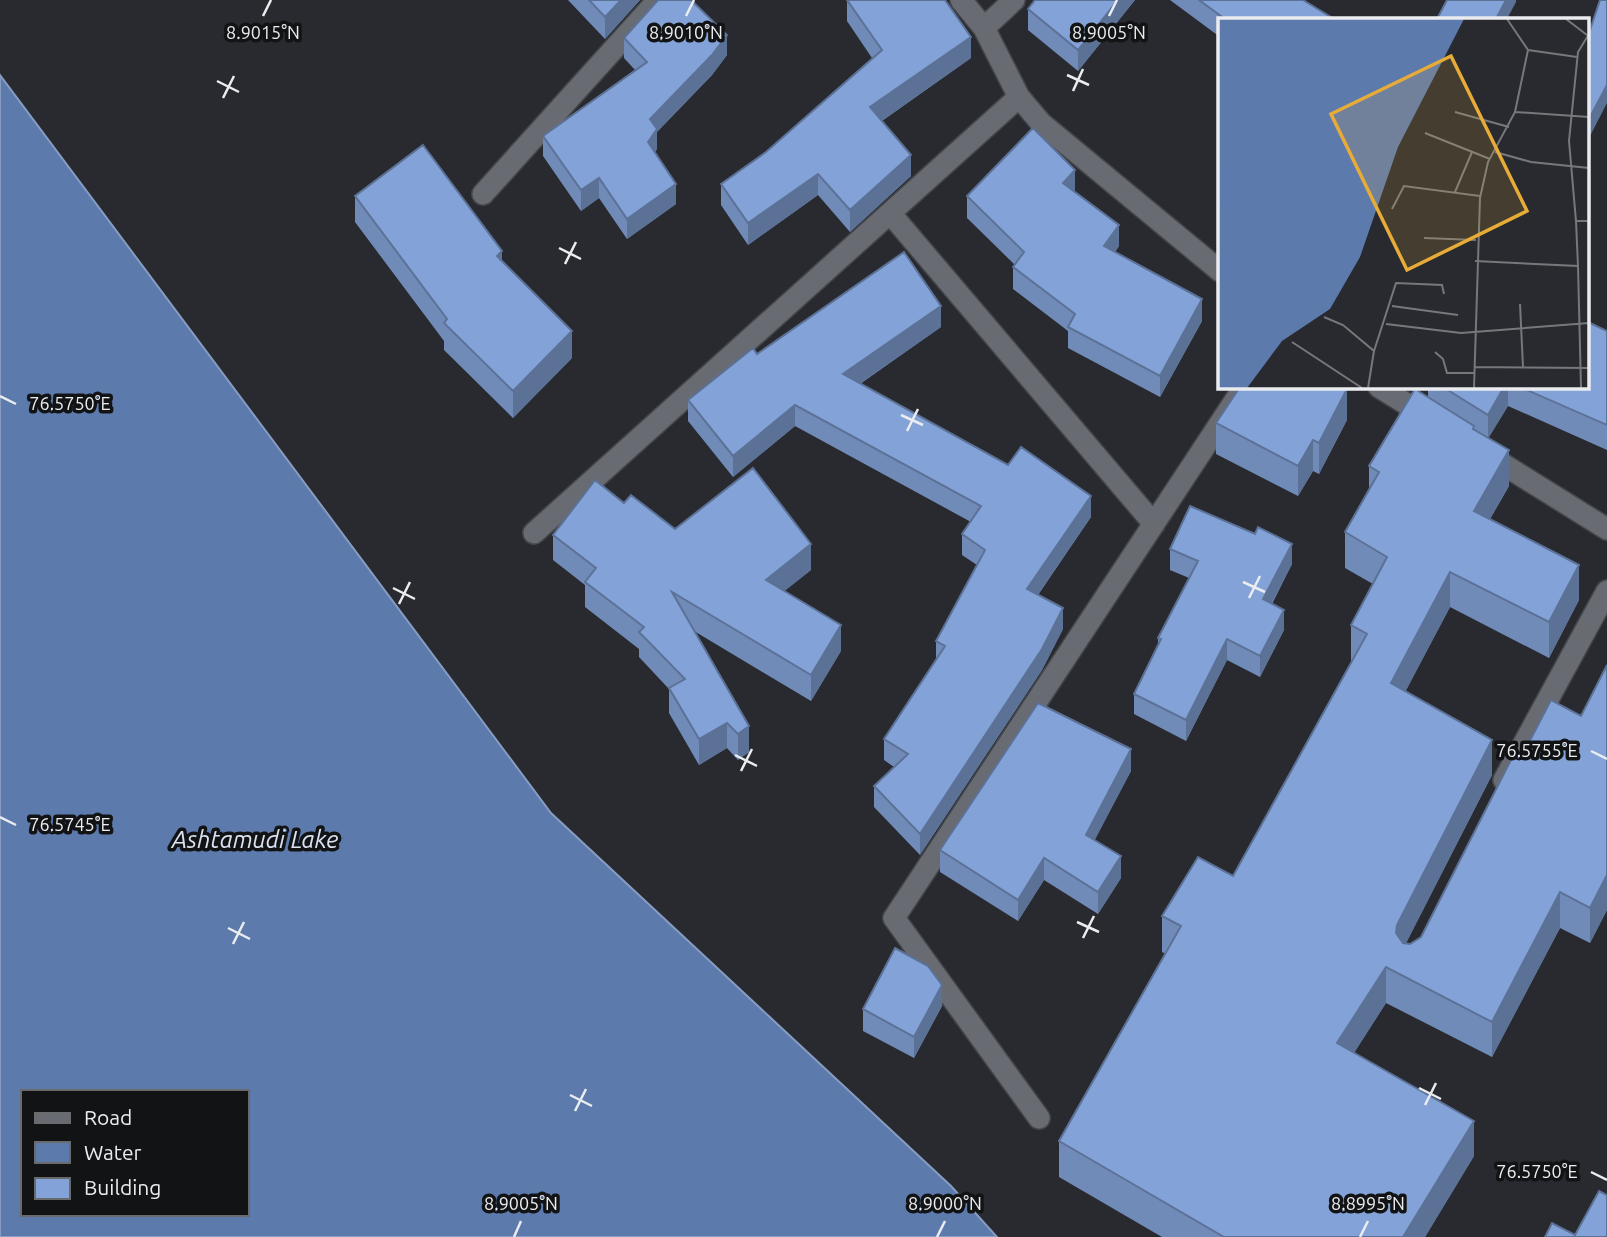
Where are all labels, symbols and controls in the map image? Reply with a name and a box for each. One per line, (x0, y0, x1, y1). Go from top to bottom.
inset map (1218, 18, 1590, 388)
text: 8.9015°N (226, 22, 300, 42)
text: 8.9010°N (649, 22, 723, 42)
text: 8.9005°N (1072, 22, 1146, 42)
text: 76.5750°E (29, 393, 111, 413)
text: 76.5755°E (1496, 740, 1578, 760)
text: 76.5745°E (29, 814, 111, 834)
water label: Ashtamudi Lake (171, 826, 338, 853)
legend (21, 1090, 248, 1216)
text: Road (84, 1105, 132, 1129)
text: Water (84, 1140, 142, 1164)
text: 76.5750°E (1496, 1161, 1578, 1181)
text: Building (84, 1175, 161, 1199)
text: 8.9005°N (484, 1193, 558, 1213)
text: 8.9000°N (908, 1193, 982, 1213)
text: 8.8995°N (1331, 1193, 1405, 1213)

